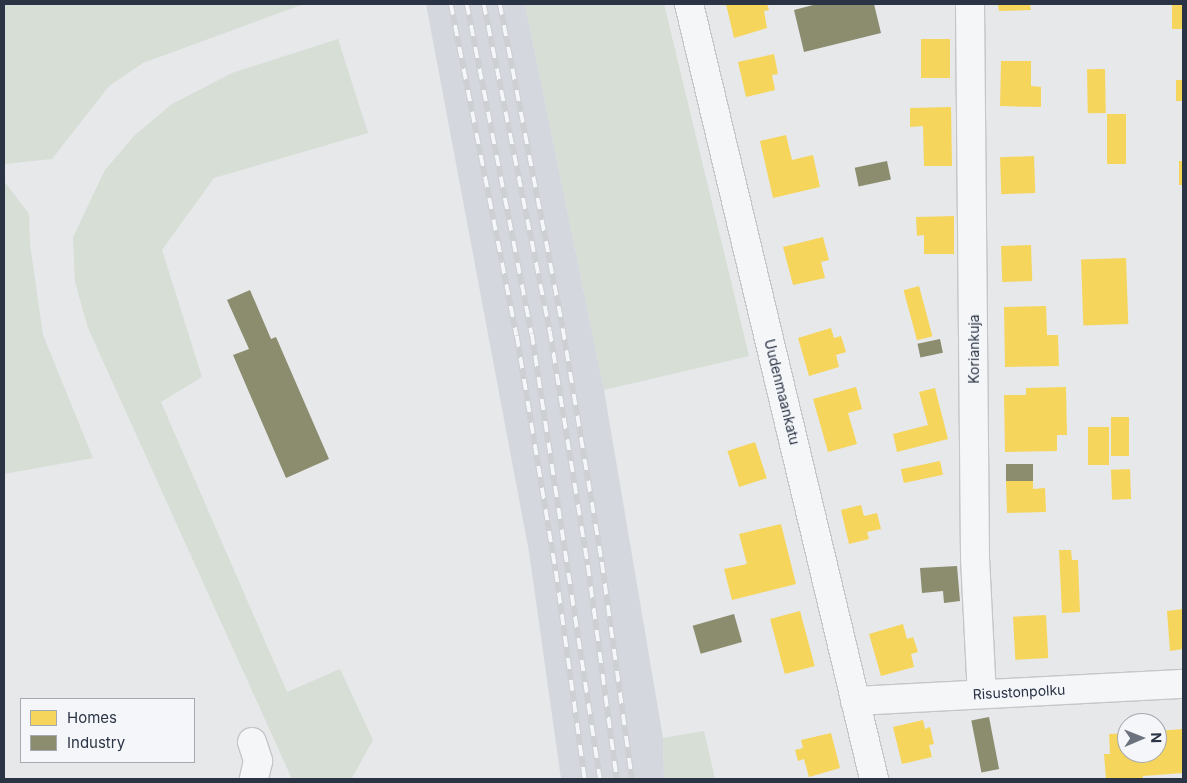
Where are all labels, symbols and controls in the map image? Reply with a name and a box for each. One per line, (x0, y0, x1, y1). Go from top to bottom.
street label: Koriankuja (966, 314, 982, 384)
street label: Uudenmaankatu (761, 337, 803, 447)
street label: Risustonpolku (972, 681, 1066, 703)
legend (20, 698, 195, 763)
text: Homes (67, 708, 117, 727)
north arrow (1117, 713, 1167, 763)
text: N (1148, 732, 1165, 743)
text: Industry (67, 733, 125, 752)

